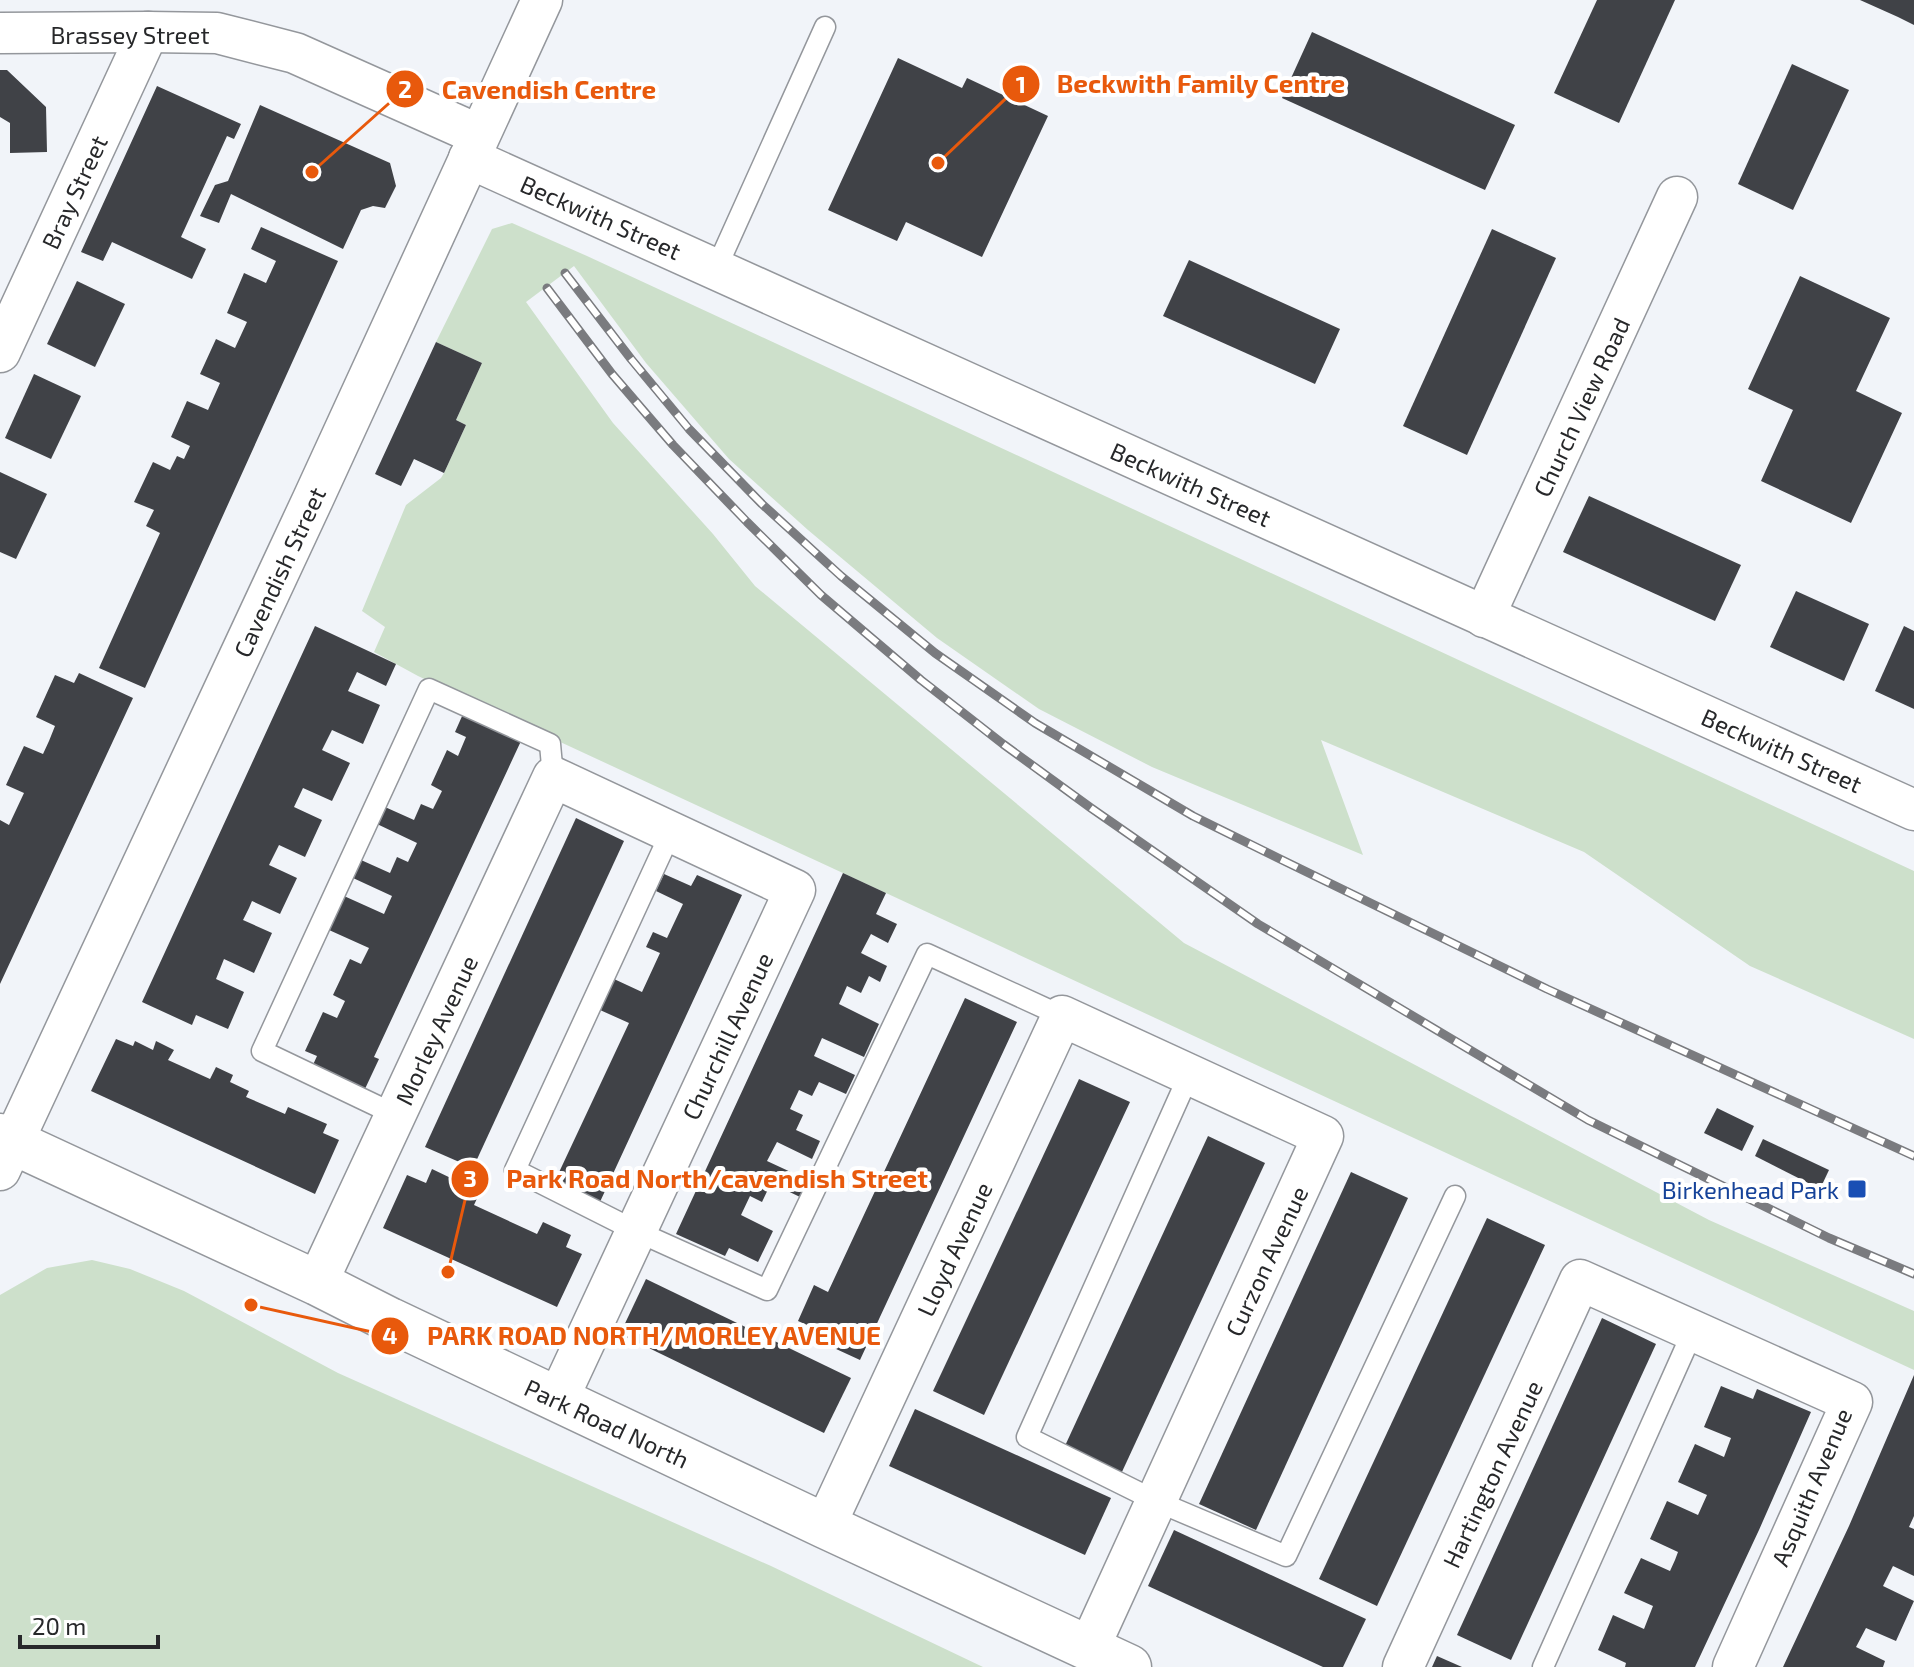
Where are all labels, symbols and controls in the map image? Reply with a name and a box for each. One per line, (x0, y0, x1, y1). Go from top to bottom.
street label: Brassey Street (50, 20, 210, 49)
callout: Beckwith Family Centre (1001, 59, 1362, 109)
callout: Cavendish Centre (385, 64, 672, 114)
text: Beckwith Family Centre (1057, 67, 1345, 99)
text: 1 (1016, 69, 1026, 98)
text: Cavendish Centre (442, 73, 656, 104)
text: 2 (398, 74, 412, 103)
street label: Bray Street (35, 131, 113, 253)
street label: Beckwith Street (516, 169, 686, 265)
street label: Church View Road (1527, 313, 1635, 501)
street label: Beckwith Street (1106, 436, 1276, 532)
street label: Cavendish Street (227, 482, 331, 662)
street label: Beckwith Street (1697, 702, 1867, 798)
street label: Churchill Avenue (676, 948, 778, 1124)
street label: Morley Avenue (389, 951, 483, 1109)
callout: Park Road North/cavendish Street (450, 1154, 943, 1204)
text: Park Road North/cavendish Street (506, 1162, 928, 1193)
text: 3 (463, 1163, 477, 1192)
place label: Birkenhead Park (1662, 1175, 1839, 1204)
street label: Lloyd Avenue (910, 1177, 998, 1321)
marker: Birkenhead Park (1846, 1178, 1868, 1200)
street label: Curzon Avenue (1219, 1181, 1313, 1341)
callout: PARK ROAD NORTH/MORLEY AVENUE (370, 1311, 898, 1361)
text: PARK ROAD NORTH/MORLEY AVENUE (427, 1319, 881, 1350)
text: 4 (382, 1320, 398, 1349)
street label: Park Road North (520, 1372, 694, 1474)
street label: Hartington Avenue (1436, 1376, 1548, 1572)
street label: Asquith Avenue (1765, 1404, 1857, 1570)
scale bar (20, 1599, 158, 1649)
text: 20 m (32, 1611, 86, 1640)

